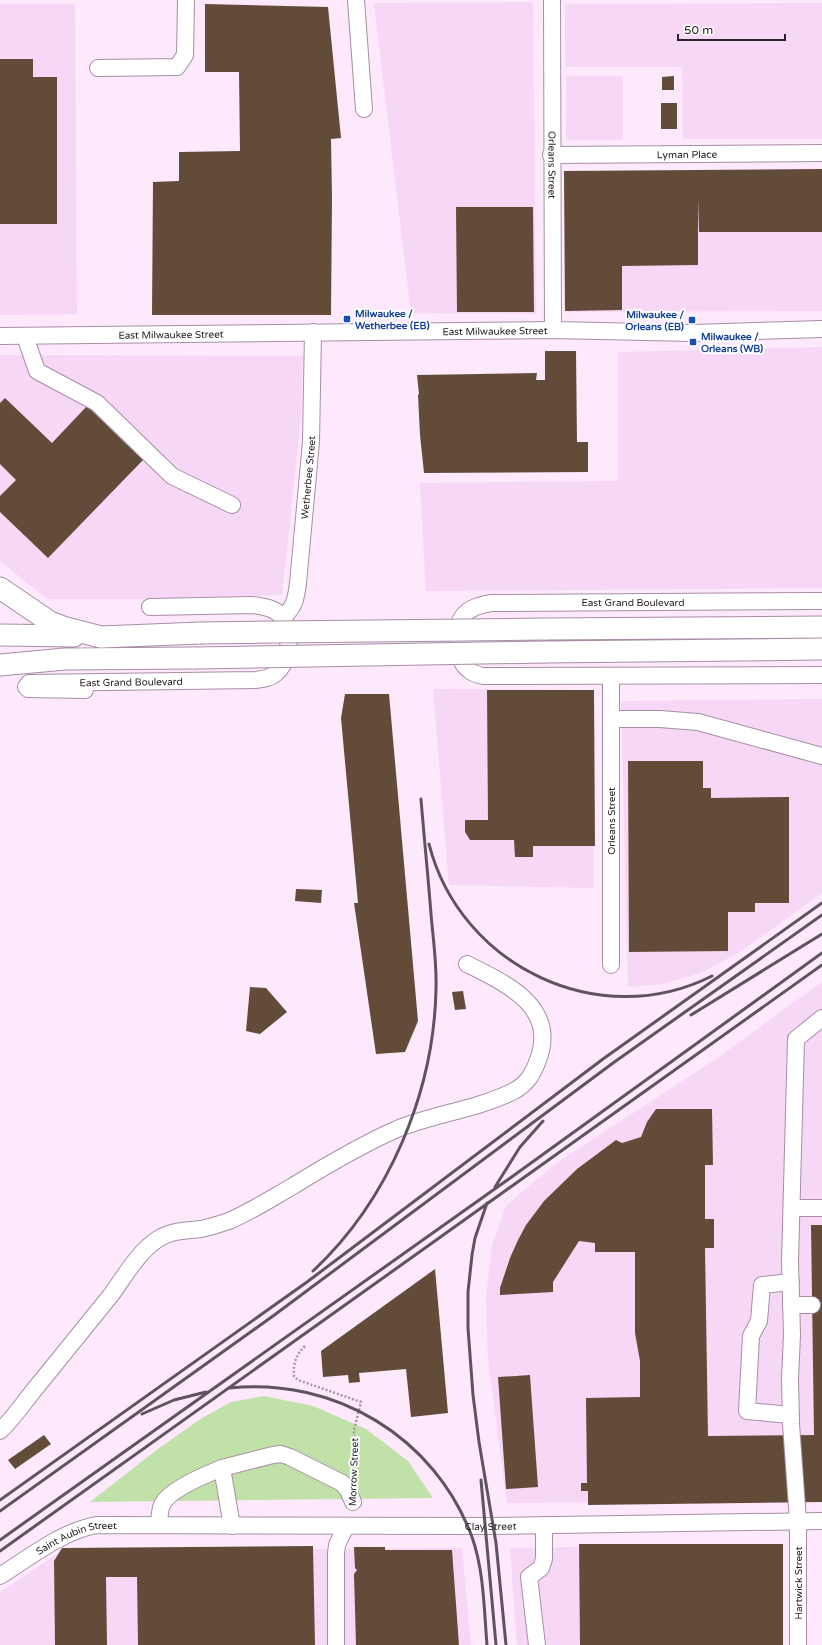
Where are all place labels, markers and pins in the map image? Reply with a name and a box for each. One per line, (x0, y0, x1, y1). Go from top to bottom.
place label: Milwaukee / Wetherbee (EB) (355, 308, 430, 332)
place label: Milwaukee / Orleans (EB) (625, 309, 685, 333)
marker: Milwaukee / Wetherbee (EB) (342, 314, 352, 324)
marker: Milwaukee / Orleans (EB) (687, 315, 697, 325)
place label: Milwaukee / Orleans (WB) (701, 331, 763, 355)
marker: Milwaukee / Orleans (WB) (688, 337, 698, 347)

